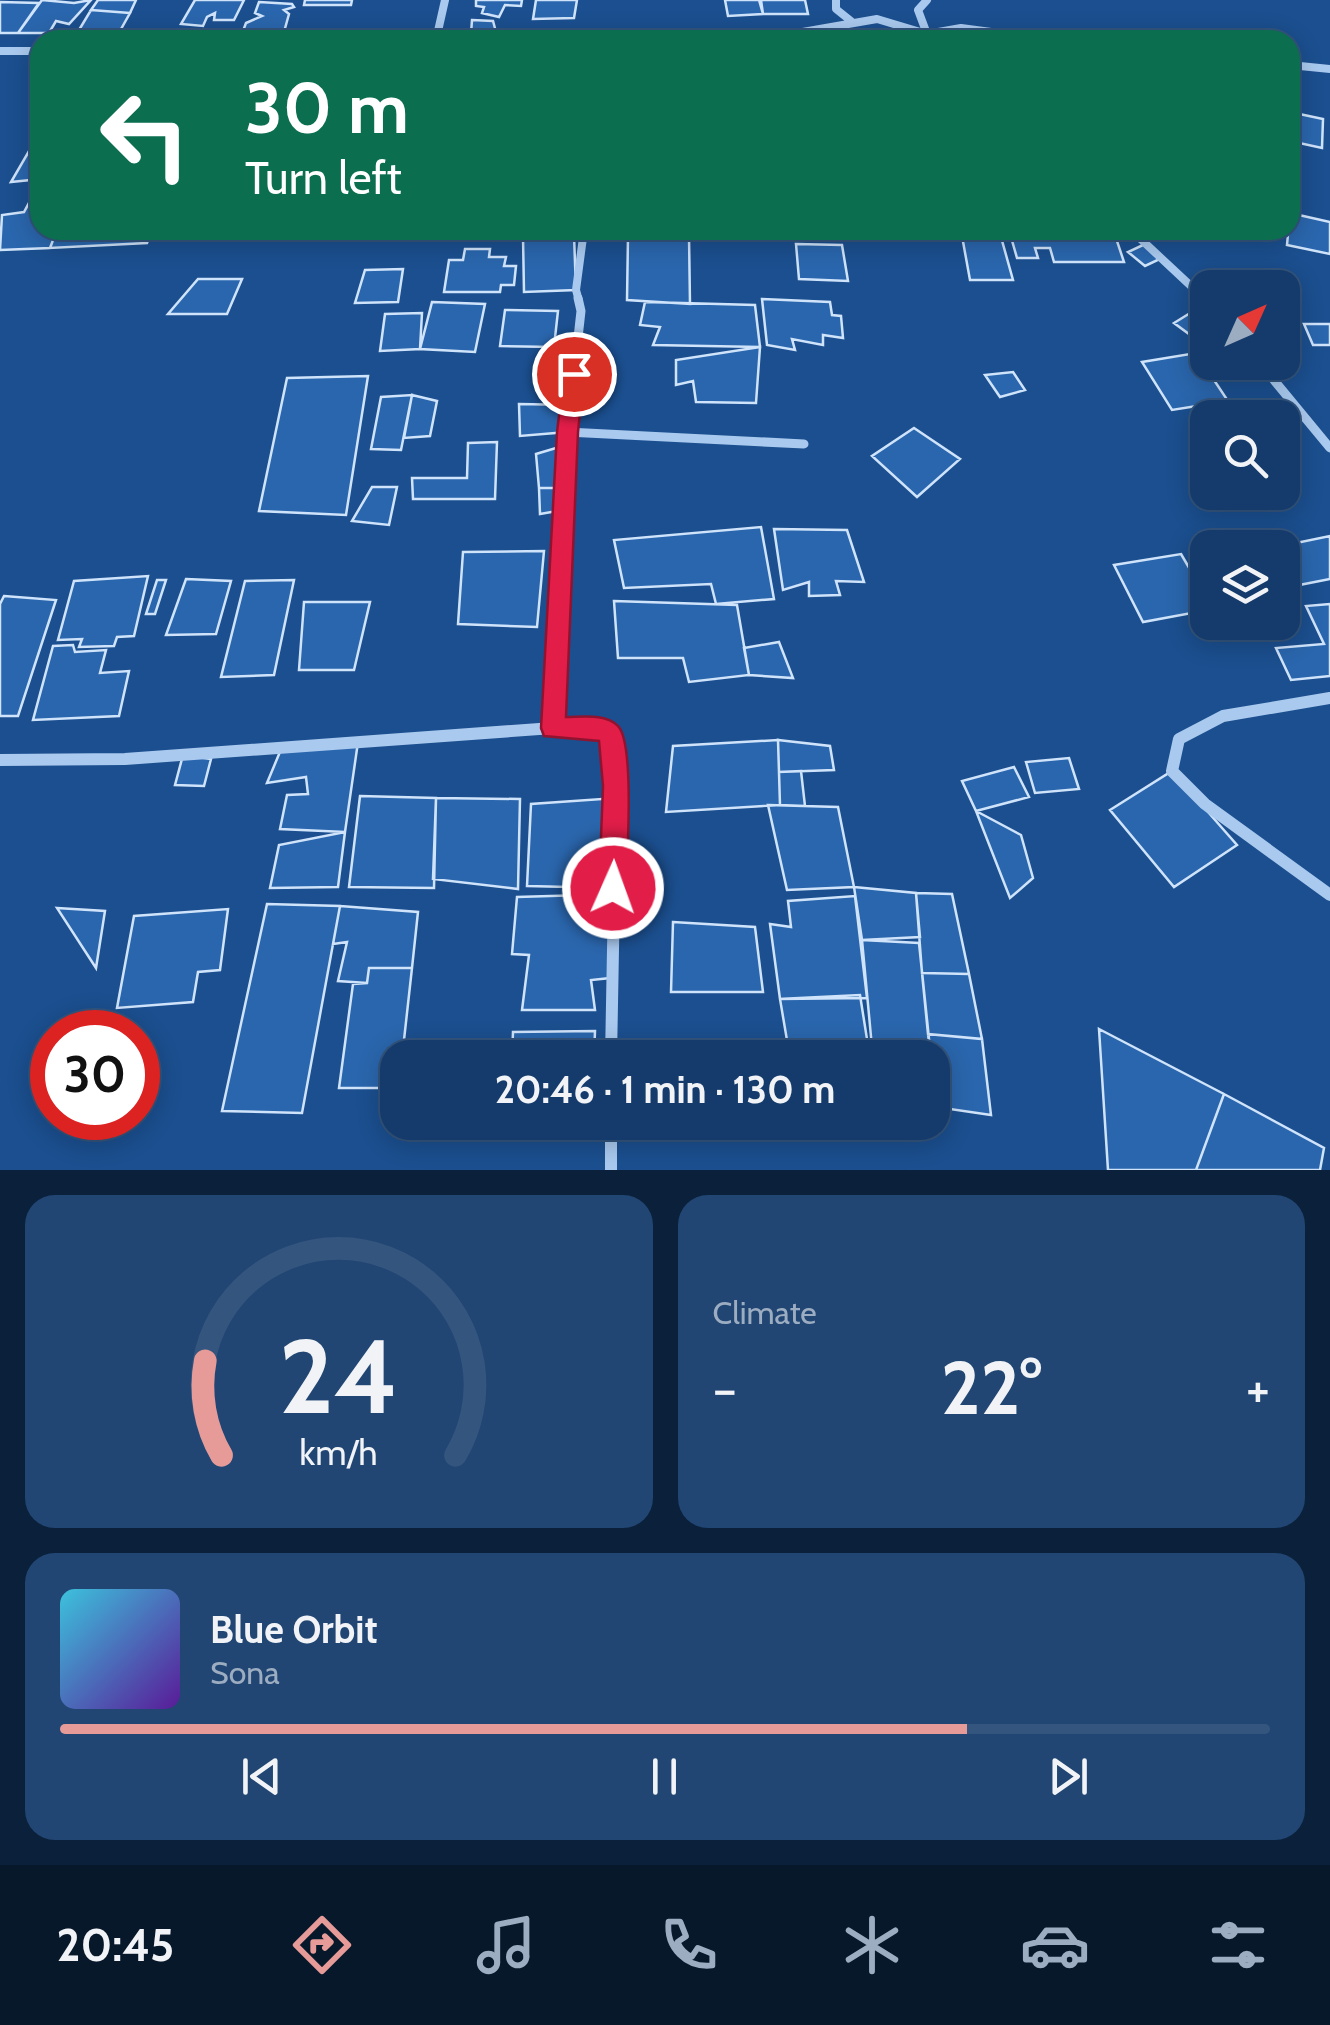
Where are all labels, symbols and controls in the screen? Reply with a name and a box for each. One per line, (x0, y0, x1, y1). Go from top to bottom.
text: 30 m (245, 65, 409, 151)
icon: left (80, 70, 210, 200)
text: Turn left (245, 151, 402, 205)
north arrow (1190, 270, 1300, 380)
map controls (1190, 270, 1300, 640)
pin (532, 332, 617, 417)
icon: arrive (547, 347, 602, 402)
button: search (1190, 400, 1300, 510)
button: layers (1190, 530, 1300, 640)
position arrow (561, 836, 665, 940)
speed limit sign: 30 (30, 1010, 160, 1140)
text: 20:46 · 1 min · 130 m (495, 1066, 835, 1113)
text: Climate (713, 1293, 817, 1332)
text: 24 (279, 1313, 399, 1439)
text: 22° (941, 1342, 1042, 1433)
text: − (713, 1355, 737, 1422)
text: + (1246, 1355, 1270, 1422)
text: km/h (300, 1431, 378, 1474)
text: Blue Orbit (210, 1606, 378, 1653)
text: Sona (210, 1653, 280, 1692)
icon: previous (234, 1749, 289, 1804)
icon: pause (637, 1749, 692, 1804)
icon: next (1041, 1749, 1096, 1804)
icon: directions (287, 1910, 357, 1980)
icon: music (471, 1910, 541, 1980)
icon: phone (654, 1910, 724, 1980)
icon: climate (837, 1910, 907, 1980)
icon: car (1020, 1910, 1090, 1980)
icon: filters (1203, 1910, 1273, 1980)
text: 20:45 (57, 1918, 174, 1972)

